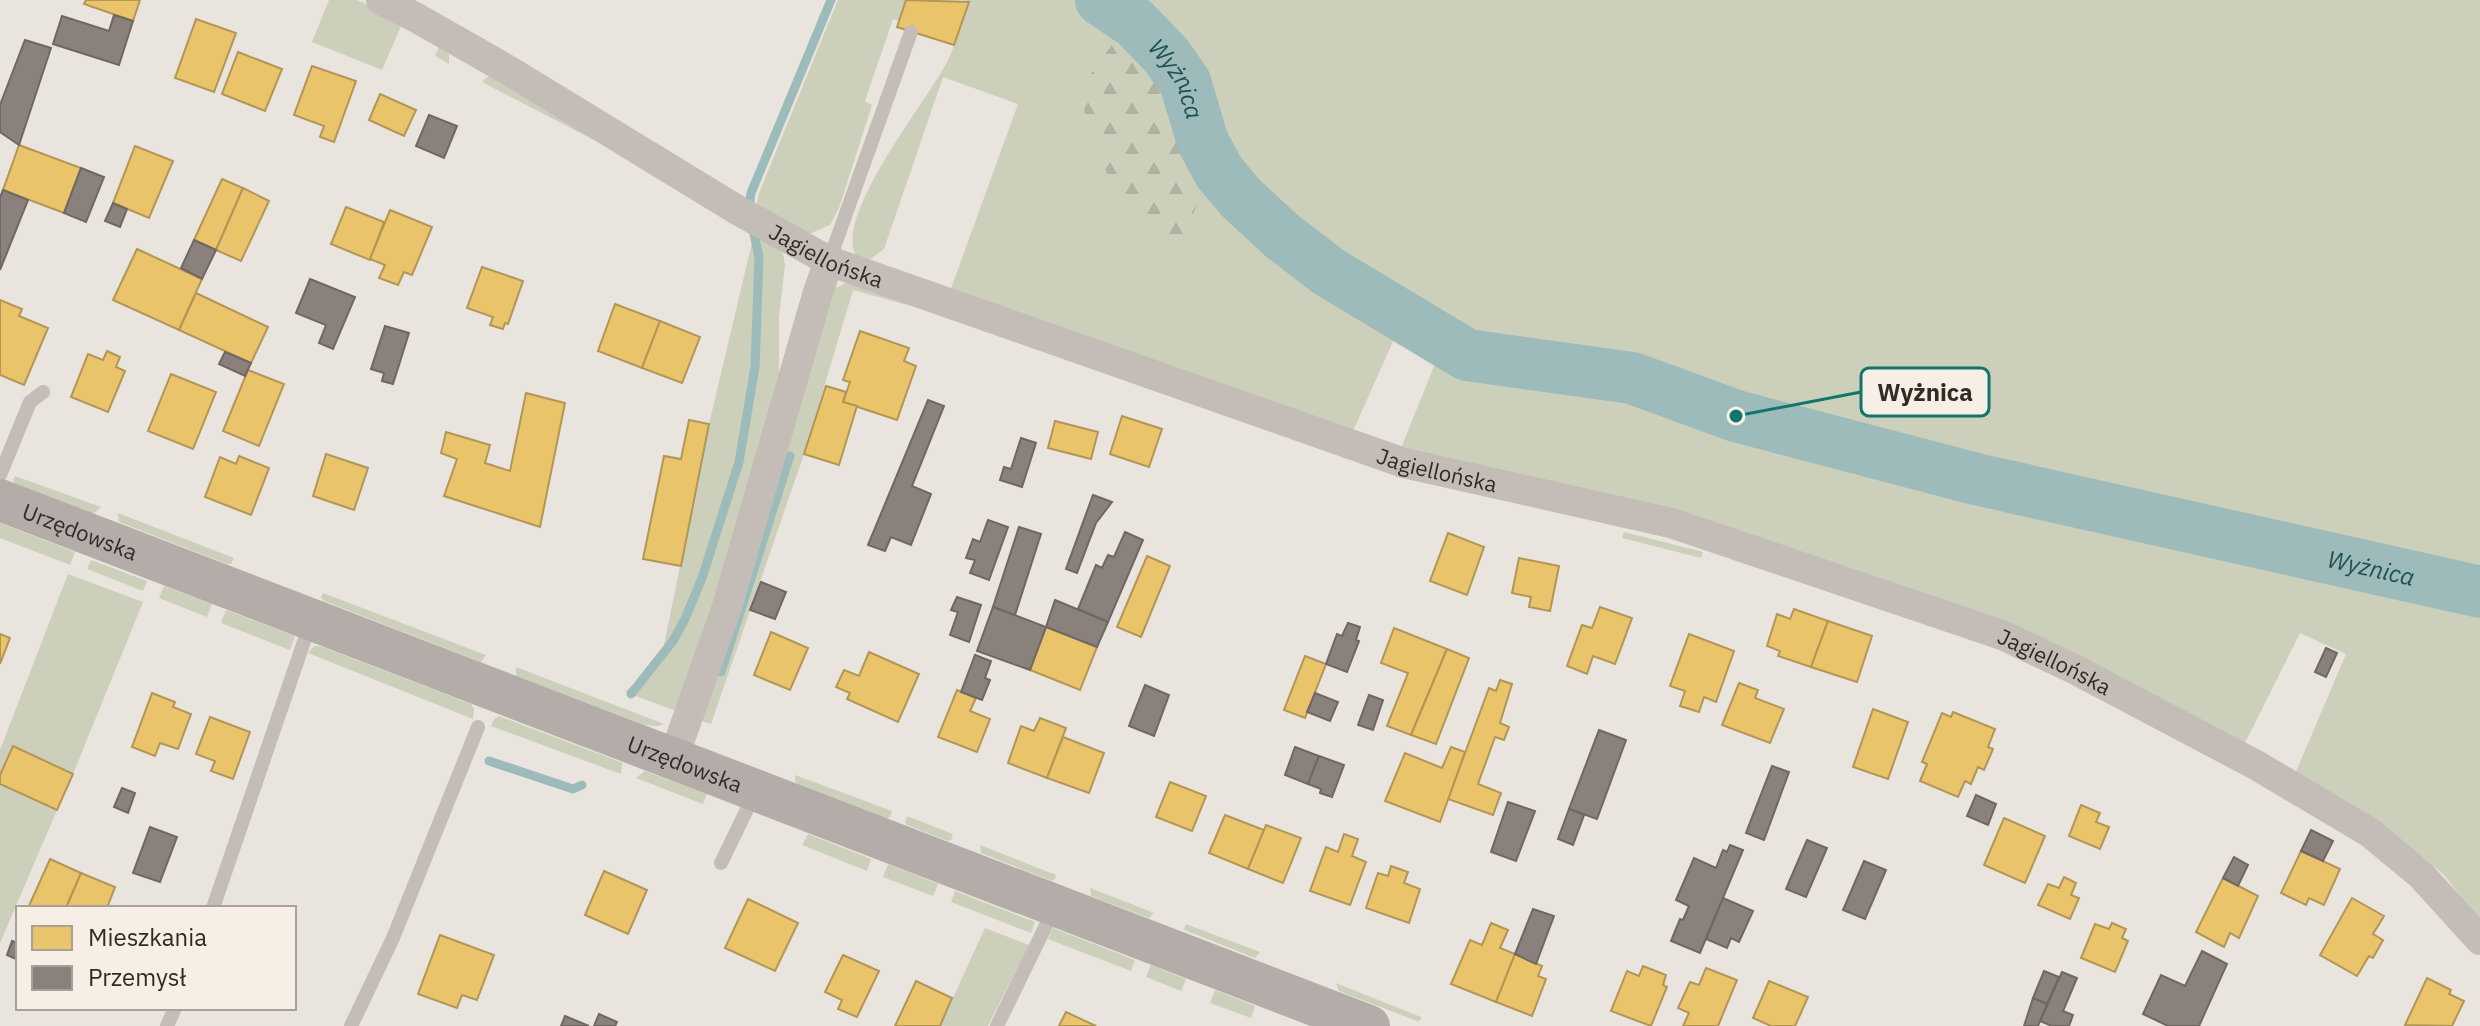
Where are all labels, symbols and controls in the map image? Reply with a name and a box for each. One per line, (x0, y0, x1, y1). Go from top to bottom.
water label: Wyżnica (1142, 31, 1211, 123)
street label: Jagiellońska (764, 216, 888, 294)
callout: Wyżnica (1861, 368, 1989, 416)
text: Wyżnica (1877, 376, 1973, 408)
street label: Jagiellońska (1373, 440, 1500, 498)
street label: Urzędowska (19, 496, 142, 566)
water label: Wyżnica (2325, 542, 2418, 593)
street label: Jagiellońska (1993, 621, 2117, 701)
street label: Urzędowska (624, 728, 747, 799)
legend (16, 906, 296, 1010)
text: Mieszkania (88, 921, 207, 953)
text: Przemysł (88, 961, 187, 993)

